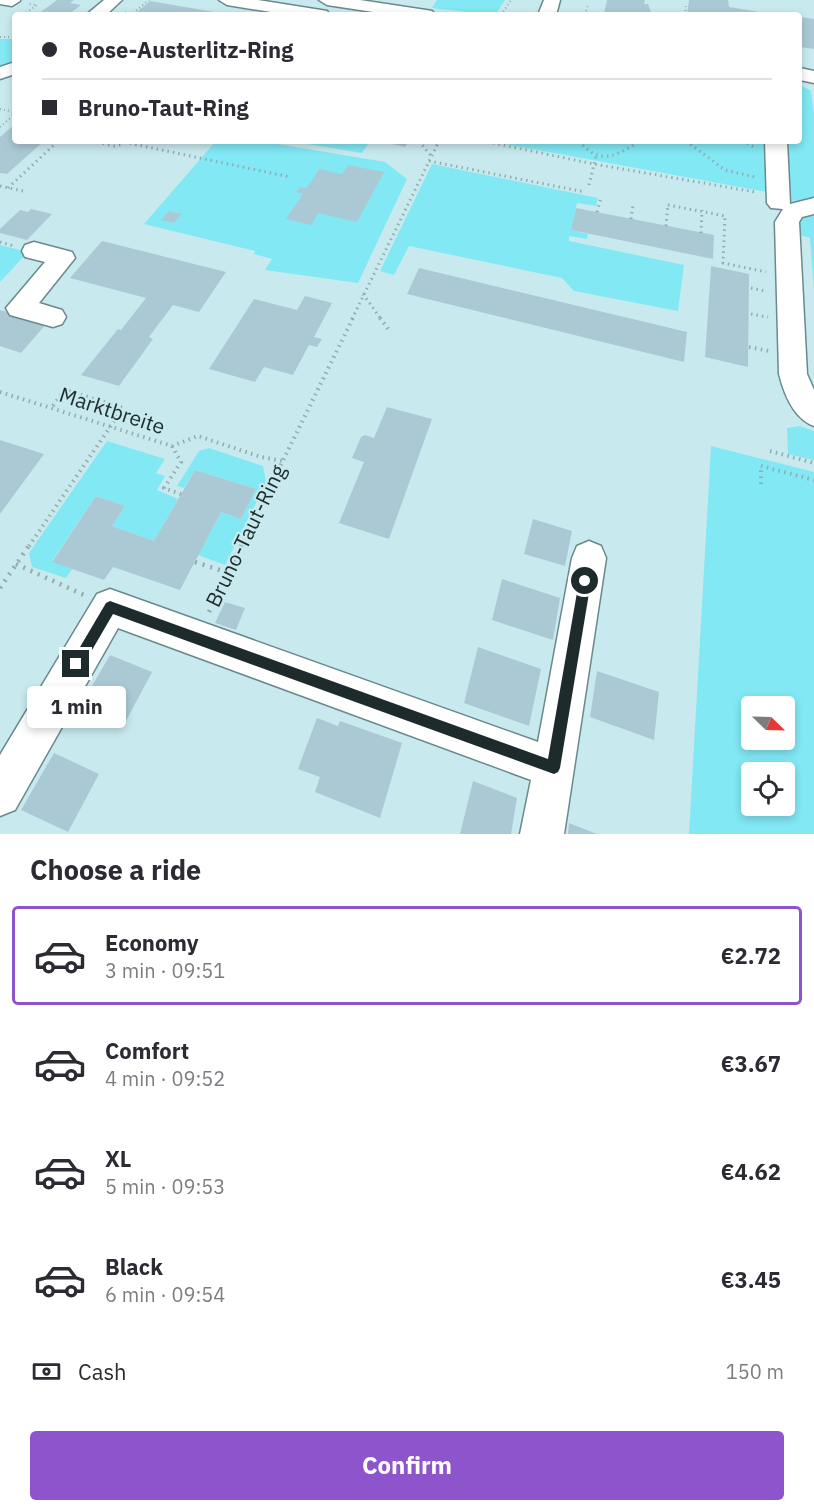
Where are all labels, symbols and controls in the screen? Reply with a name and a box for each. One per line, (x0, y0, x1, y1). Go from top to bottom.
text: Rose-Austerlitz-Ring (78, 35, 293, 64)
text: Bruno-Taut-Ring (78, 93, 249, 122)
street label: Marktbreite (56, 380, 169, 440)
street label: Bruno-Taut-Ring (198, 460, 292, 611)
route start (571, 567, 598, 594)
route end (62, 650, 89, 677)
callout: 1 min (26, 685, 125, 727)
text: 1 min (50, 693, 103, 720)
north arrow (741, 696, 795, 750)
map controls (741, 696, 795, 816)
button: locate (741, 762, 795, 816)
text: Choose a ride (30, 852, 201, 887)
text: Economy (105, 928, 199, 957)
icon: car (33, 929, 87, 983)
text: €2.72 (721, 941, 781, 970)
text: 3 min · 09:51 (105, 957, 225, 984)
text: Comfort (105, 1036, 189, 1065)
icon: car (33, 1037, 87, 1091)
text: €3.67 (721, 1049, 781, 1078)
text: 4 min · 09:52 (105, 1065, 225, 1092)
text: XL (105, 1144, 131, 1173)
icon: car (33, 1145, 87, 1199)
text: €4.62 (721, 1157, 781, 1186)
text: 5 min · 09:53 (105, 1173, 225, 1200)
text: Black (105, 1252, 163, 1281)
icon: car (33, 1253, 87, 1307)
text: €3.45 (721, 1265, 781, 1294)
text: 6 min · 09:54 (105, 1281, 225, 1308)
icon: cash (30, 1355, 63, 1388)
text: Cash (78, 1357, 127, 1386)
text: 150 m (726, 1358, 784, 1385)
button: Confirm (30, 1431, 784, 1500)

